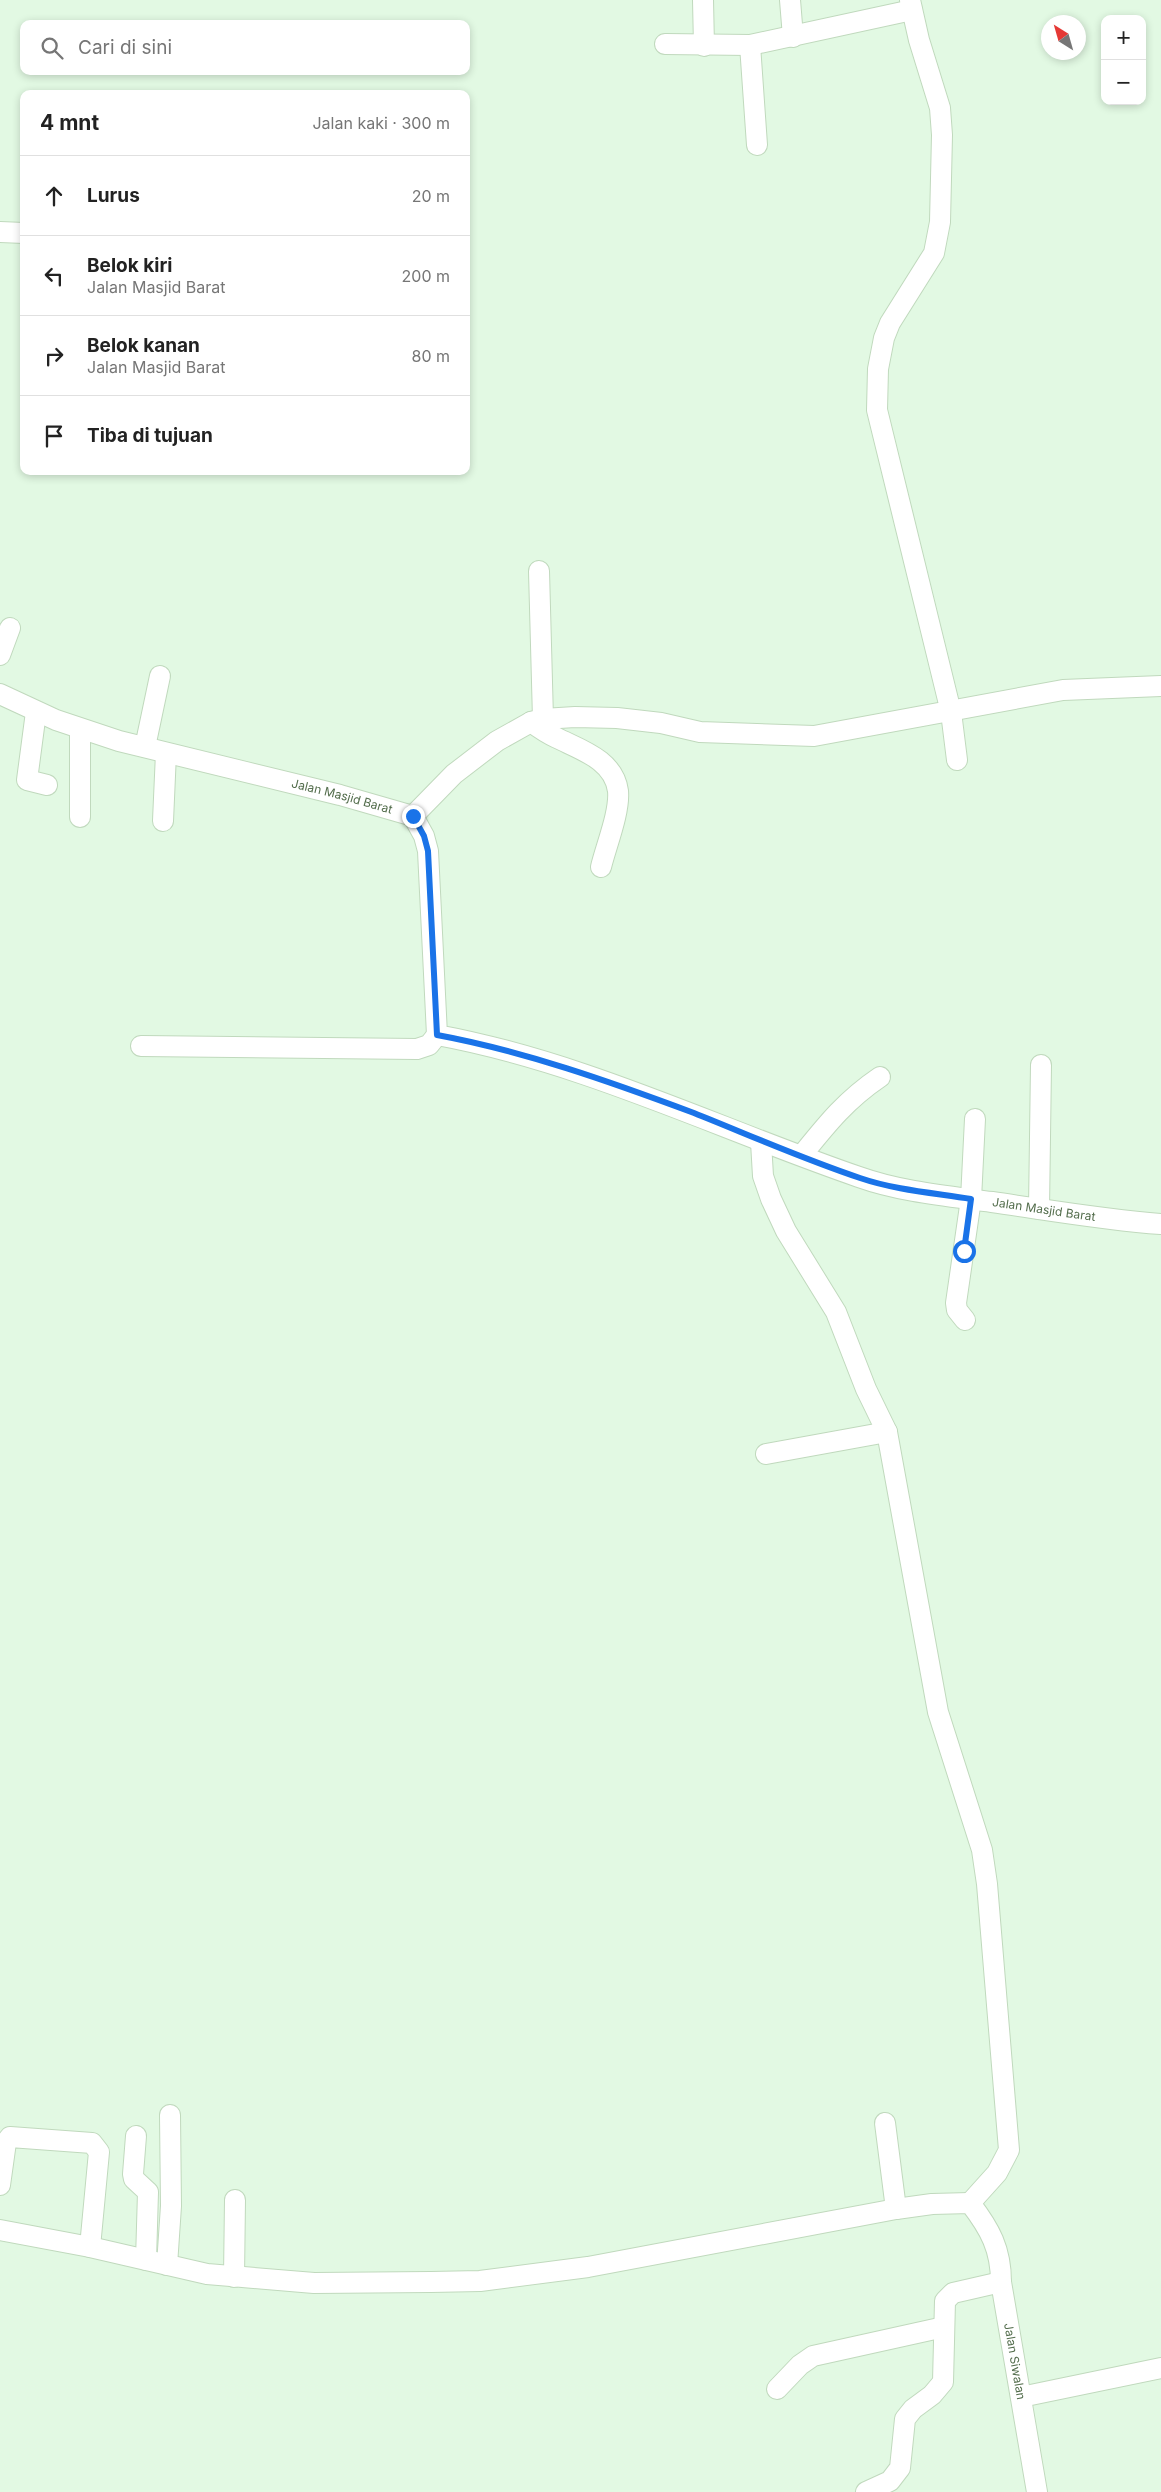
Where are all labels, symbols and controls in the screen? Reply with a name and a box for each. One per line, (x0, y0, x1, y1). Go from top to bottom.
north arrow (1041, 15, 1086, 60)
map controls (1101, 15, 1146, 105)
button: + (1101, 15, 1146, 60)
search box (20, 20, 470, 75)
icon: search (38, 34, 66, 62)
text: Cari di sini (78, 36, 172, 59)
button: − (1101, 60, 1146, 105)
text: 4 mnt (40, 110, 99, 135)
text: Jalan kaki · 300 m (312, 113, 450, 133)
icon: ahead (40, 182, 68, 210)
text: Lurus (87, 184, 140, 207)
text: 20 m (412, 186, 450, 206)
text: Belok kiri (87, 254, 172, 277)
icon: left (40, 262, 68, 290)
text: 200 m (402, 266, 450, 286)
text: Jalan Masjid Barat (87, 277, 226, 297)
text: Belok kanan (87, 334, 200, 357)
icon: right (40, 342, 68, 370)
text: 80 m (411, 346, 450, 366)
text: Jalan Masjid Barat (87, 357, 226, 377)
icon: arrive (40, 422, 68, 450)
text: Tiba di tujuan (87, 424, 213, 447)
street label: Jalan Masjid Barat (290, 775, 395, 817)
route end (402, 805, 425, 828)
street label: Jalan Masjid Barat (991, 1194, 1096, 1224)
route start (953, 1240, 976, 1263)
street label: Jalan Siwalan (1001, 2322, 1029, 2401)

